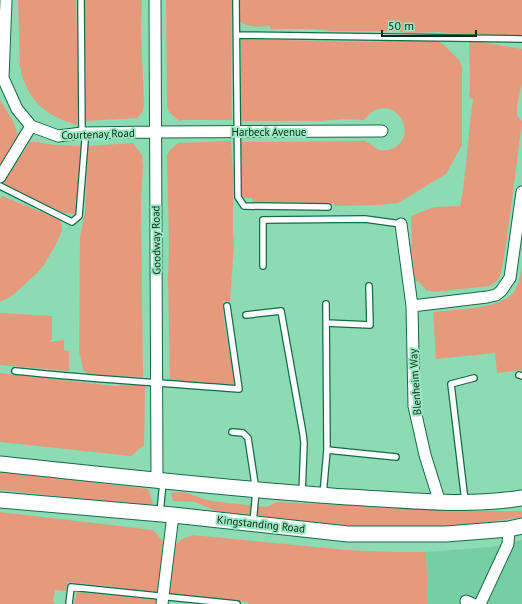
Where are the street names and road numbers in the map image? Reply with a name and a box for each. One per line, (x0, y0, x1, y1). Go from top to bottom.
street label: Harbeck Avenue (232, 125, 307, 139)
street label: Courtenay Road (61, 126, 135, 142)
street label: Goodway Road (148, 205, 164, 275)
street label: Blenheim Way (406, 347, 424, 416)
street label: Kingstanding Road (216, 512, 306, 536)

